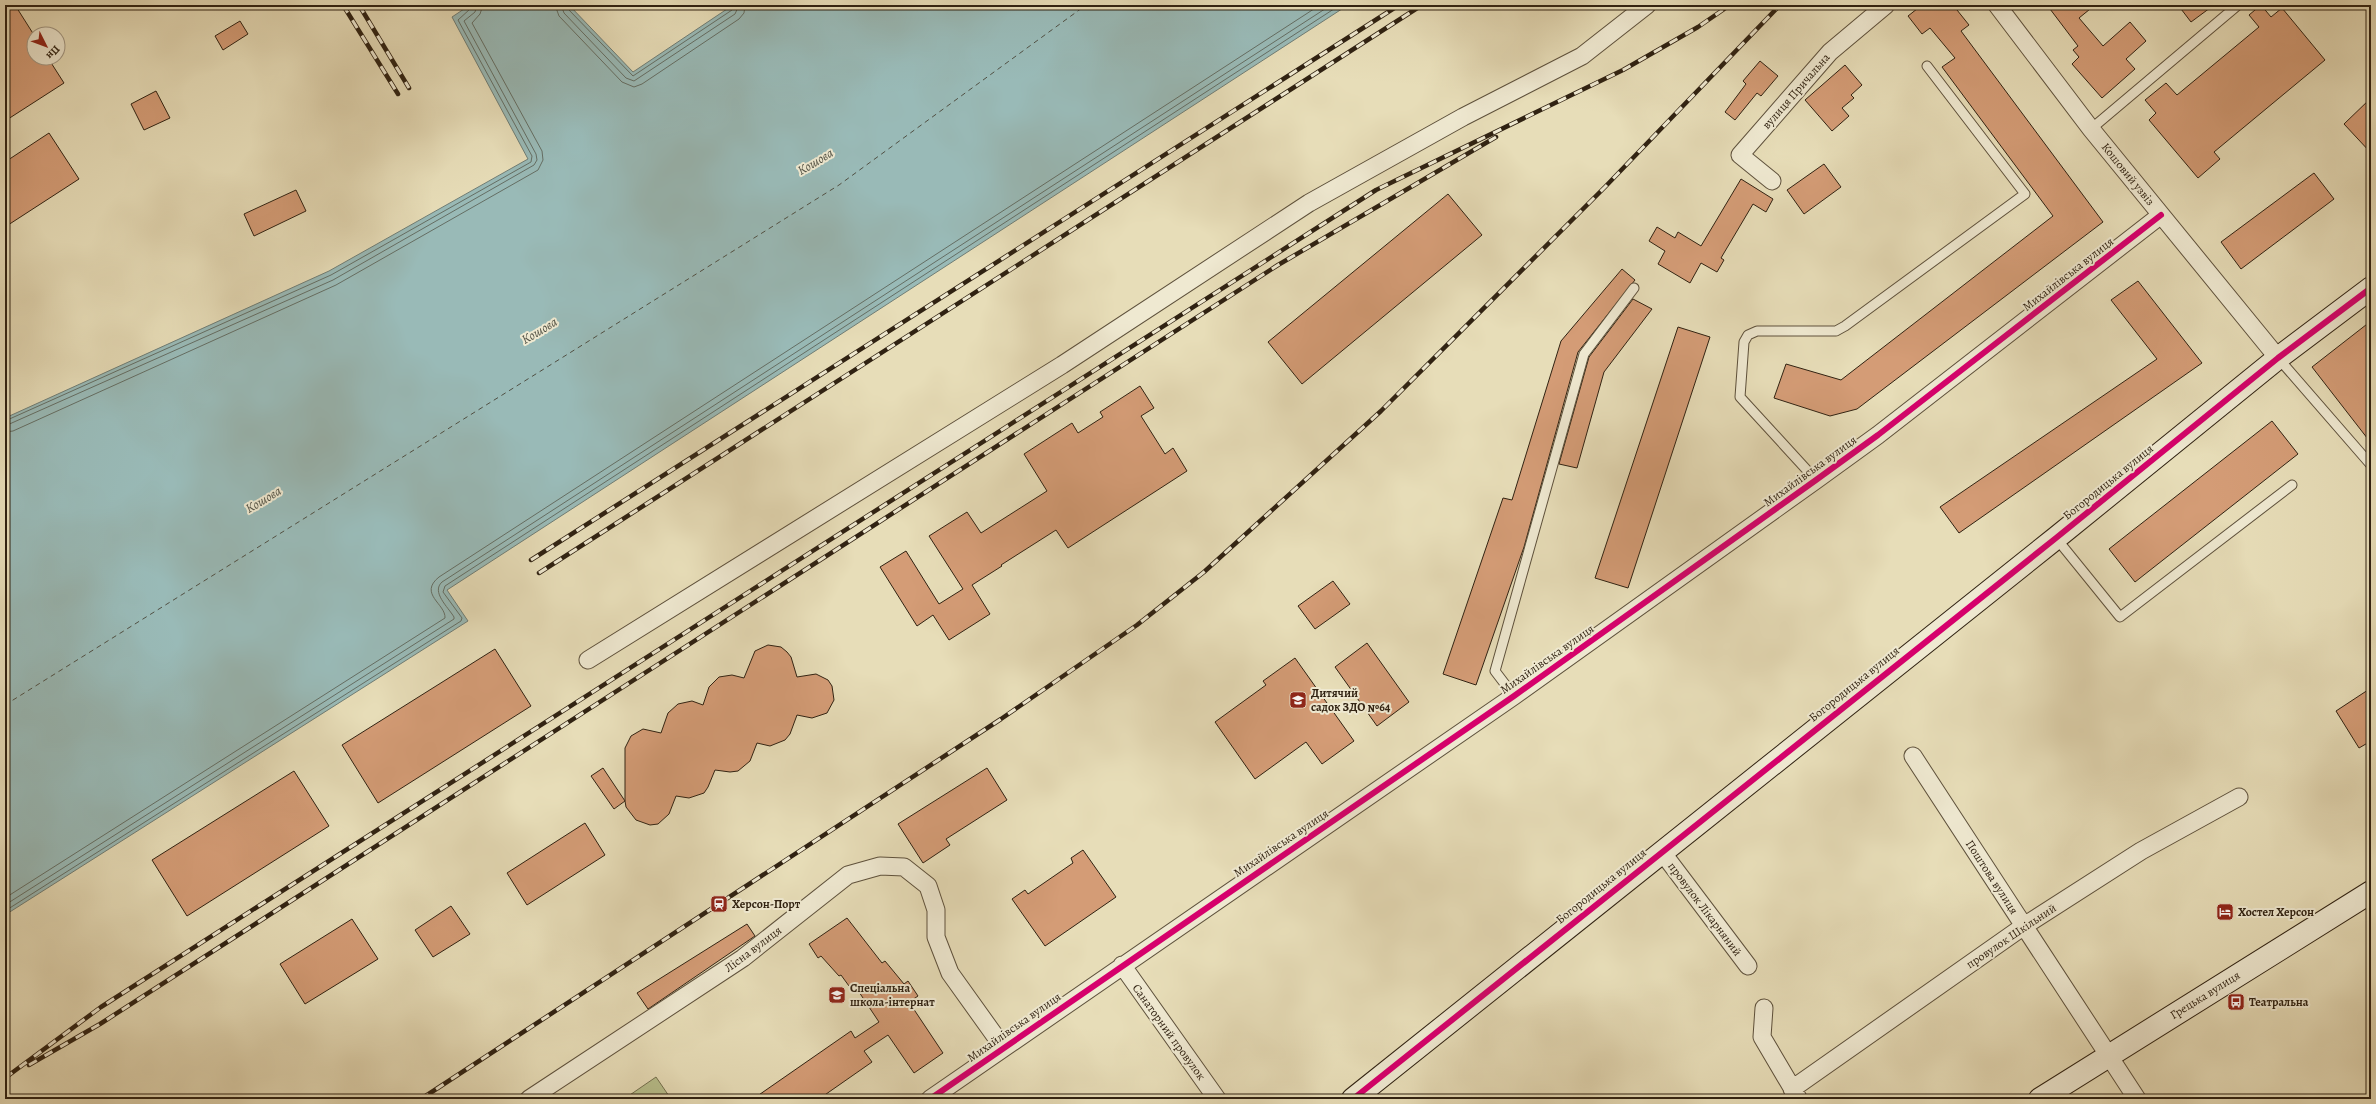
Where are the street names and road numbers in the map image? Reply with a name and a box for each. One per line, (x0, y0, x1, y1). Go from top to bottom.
street label: вулиця Причальна (1759, 49, 1834, 132)
street label: Кошовий узвіз (2098, 139, 2158, 209)
street label: Михайлівська вулиця (2019, 233, 2117, 315)
street label: Михайлівська вулиця (1760, 432, 1860, 510)
street label: Богородицька вулиця (2059, 440, 2157, 523)
street label: Михайлівська вулиця (1497, 620, 1597, 697)
street label: Богородицька вулиця (1805, 642, 1903, 725)
street label: Михайлівська вулиця (1230, 805, 1332, 881)
street label: Поштова вулиця (1962, 837, 2022, 917)
street label: Богородицька вулиця (1552, 844, 1650, 927)
street label: провулок Лікарняний (1664, 859, 1746, 959)
street label: провулок Шкільний (1963, 900, 2059, 972)
street label: Лісна вулиця (721, 922, 785, 976)
street label: Грецька вулиця (2167, 967, 2243, 1023)
street label: Санаторний провулок (1129, 981, 1209, 1083)
street label: Михайлівська вулиця (964, 988, 1064, 1065)

